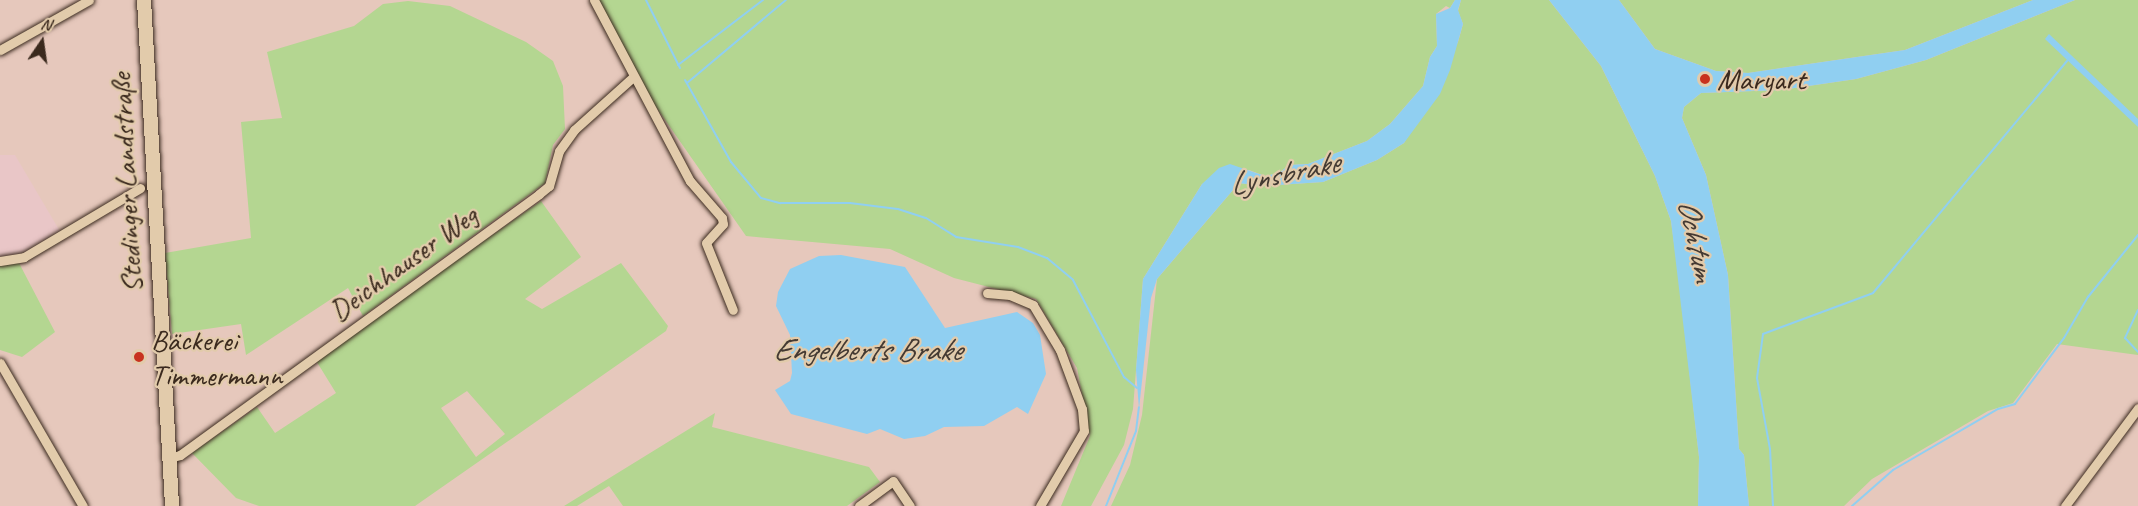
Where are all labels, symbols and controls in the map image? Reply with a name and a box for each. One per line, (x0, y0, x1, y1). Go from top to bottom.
north arrow (12, 12, 72, 72)
text: N (39, 14, 53, 35)
place label: Maryart (1717, 61, 1805, 97)
street label: Stedinger Landstraße (102, 72, 150, 294)
marker: Maryart (1698, 72, 1712, 86)
water label: Lynsbrake (1226, 144, 1342, 204)
water label: Ochtum (1669, 196, 1723, 284)
street label: Deichhauser Weg (322, 197, 484, 329)
place label: Bäckerei Timmermann (151, 322, 282, 392)
water label: Engelberts Brake (773, 331, 961, 369)
marker: Bäckerei Timmermann (132, 350, 146, 364)

